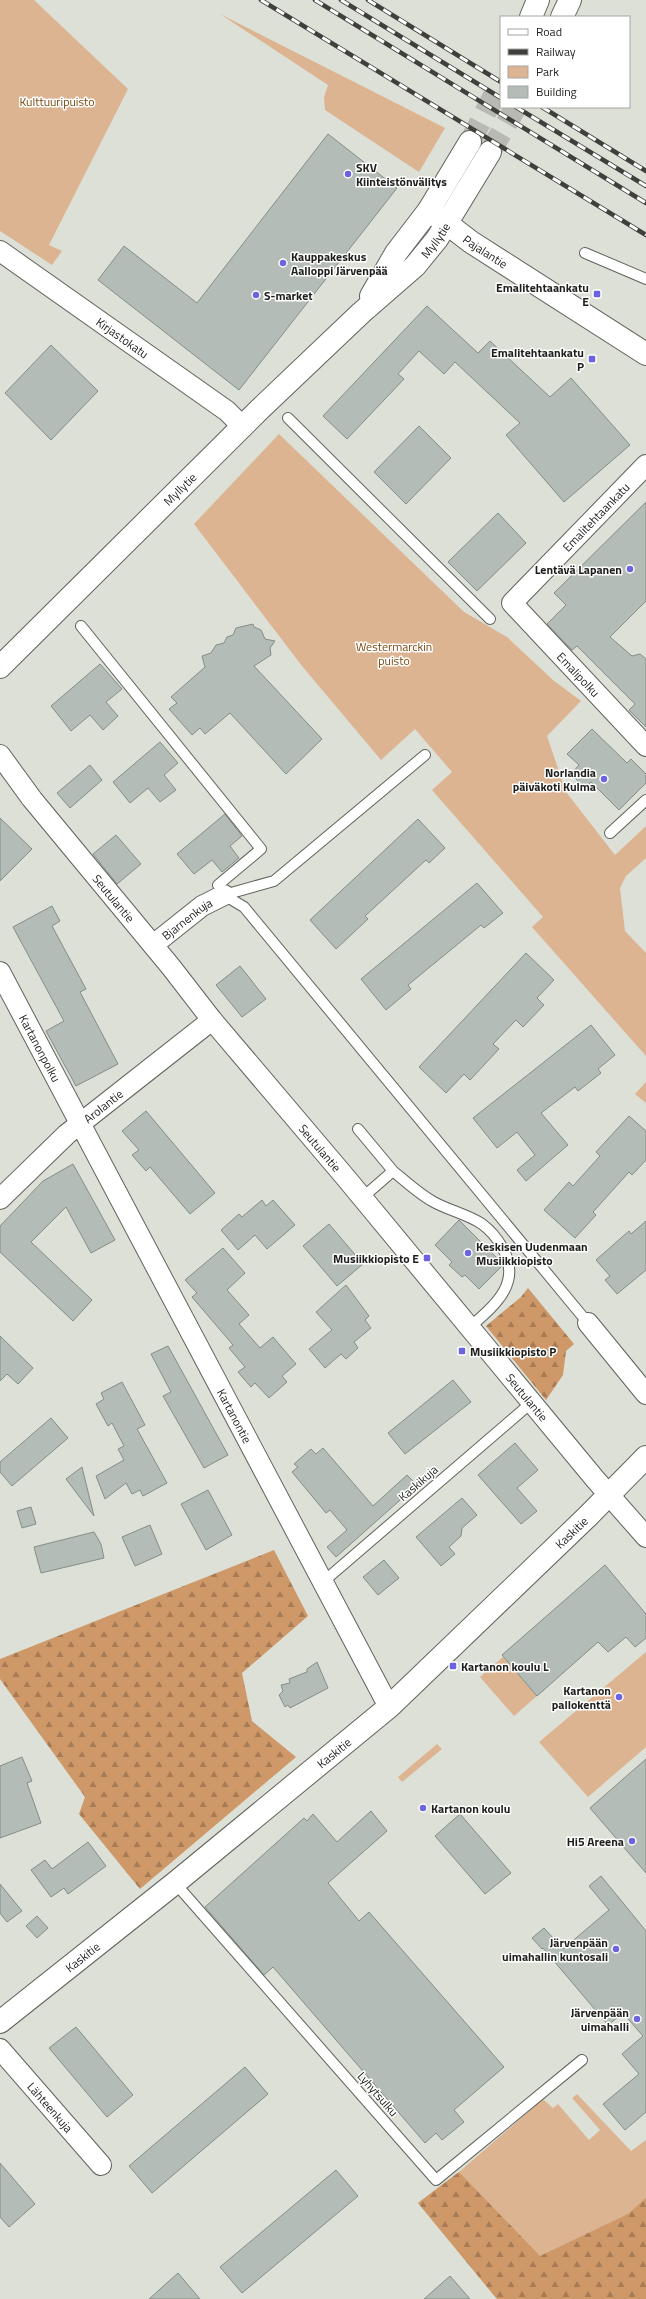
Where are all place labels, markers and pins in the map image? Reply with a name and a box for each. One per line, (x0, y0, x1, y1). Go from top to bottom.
place label: SKV Kiinteistönvälitys (356, 158, 447, 191)
marker: SKV Kiinteistönvälitys (343, 169, 353, 179)
place label: Kauppakeskus Aalloppi Järvenpää (291, 247, 388, 280)
marker: Kauppakeskus Aalloppi Järvenpää (278, 258, 288, 268)
place label: Emalitehtaankatu E (496, 278, 589, 311)
place label: S-market (264, 286, 313, 305)
marker: Emalitehtaankatu E (592, 289, 602, 299)
marker: S-market (251, 290, 261, 300)
place label: Emalitehtaankatu P (491, 343, 584, 376)
marker: Emalitehtaankatu P (587, 354, 597, 364)
place label: Lentävä Lapanen (535, 560, 622, 579)
marker: Lentävä Lapanen (625, 564, 635, 574)
place label: Norlandia päiväkoti Kulma (513, 763, 596, 796)
marker: Norlandia päiväkoti Kulma (599, 774, 609, 784)
place label: Keskisen Uudenmaan Musiikkiopisto (476, 1237, 588, 1270)
marker: Keskisen Uudenmaan Musiikkiopisto (463, 1248, 473, 1258)
place label: Musiikkiopisto E (333, 1249, 419, 1268)
marker: Musiikkiopisto E (422, 1253, 432, 1263)
place label: Musiikkiopisto P (470, 1342, 556, 1361)
marker: Musiikkiopisto P (457, 1346, 467, 1356)
place label: Kartanon koulu L (461, 1657, 549, 1676)
marker: Kartanon koulu L (448, 1661, 458, 1671)
place label: Kartanon pallokenttä (552, 1681, 611, 1714)
marker: Kartanon pallokenttä (614, 1692, 624, 1702)
place label: Kartanon koulu (431, 1799, 510, 1818)
marker: Kartanon koulu (418, 1803, 428, 1813)
place label: Hi5 Areena (567, 1832, 624, 1851)
marker: Hi5 Areena (627, 1836, 637, 1846)
place label: Järvenpään uimahallin kuntosali (502, 1933, 608, 1966)
marker: Järvenpään uimahallin kuntosali (611, 1944, 621, 1954)
place label: Järvenpään uimahalli (571, 2003, 629, 2036)
marker: Järvenpään uimahalli (632, 2014, 642, 2024)

